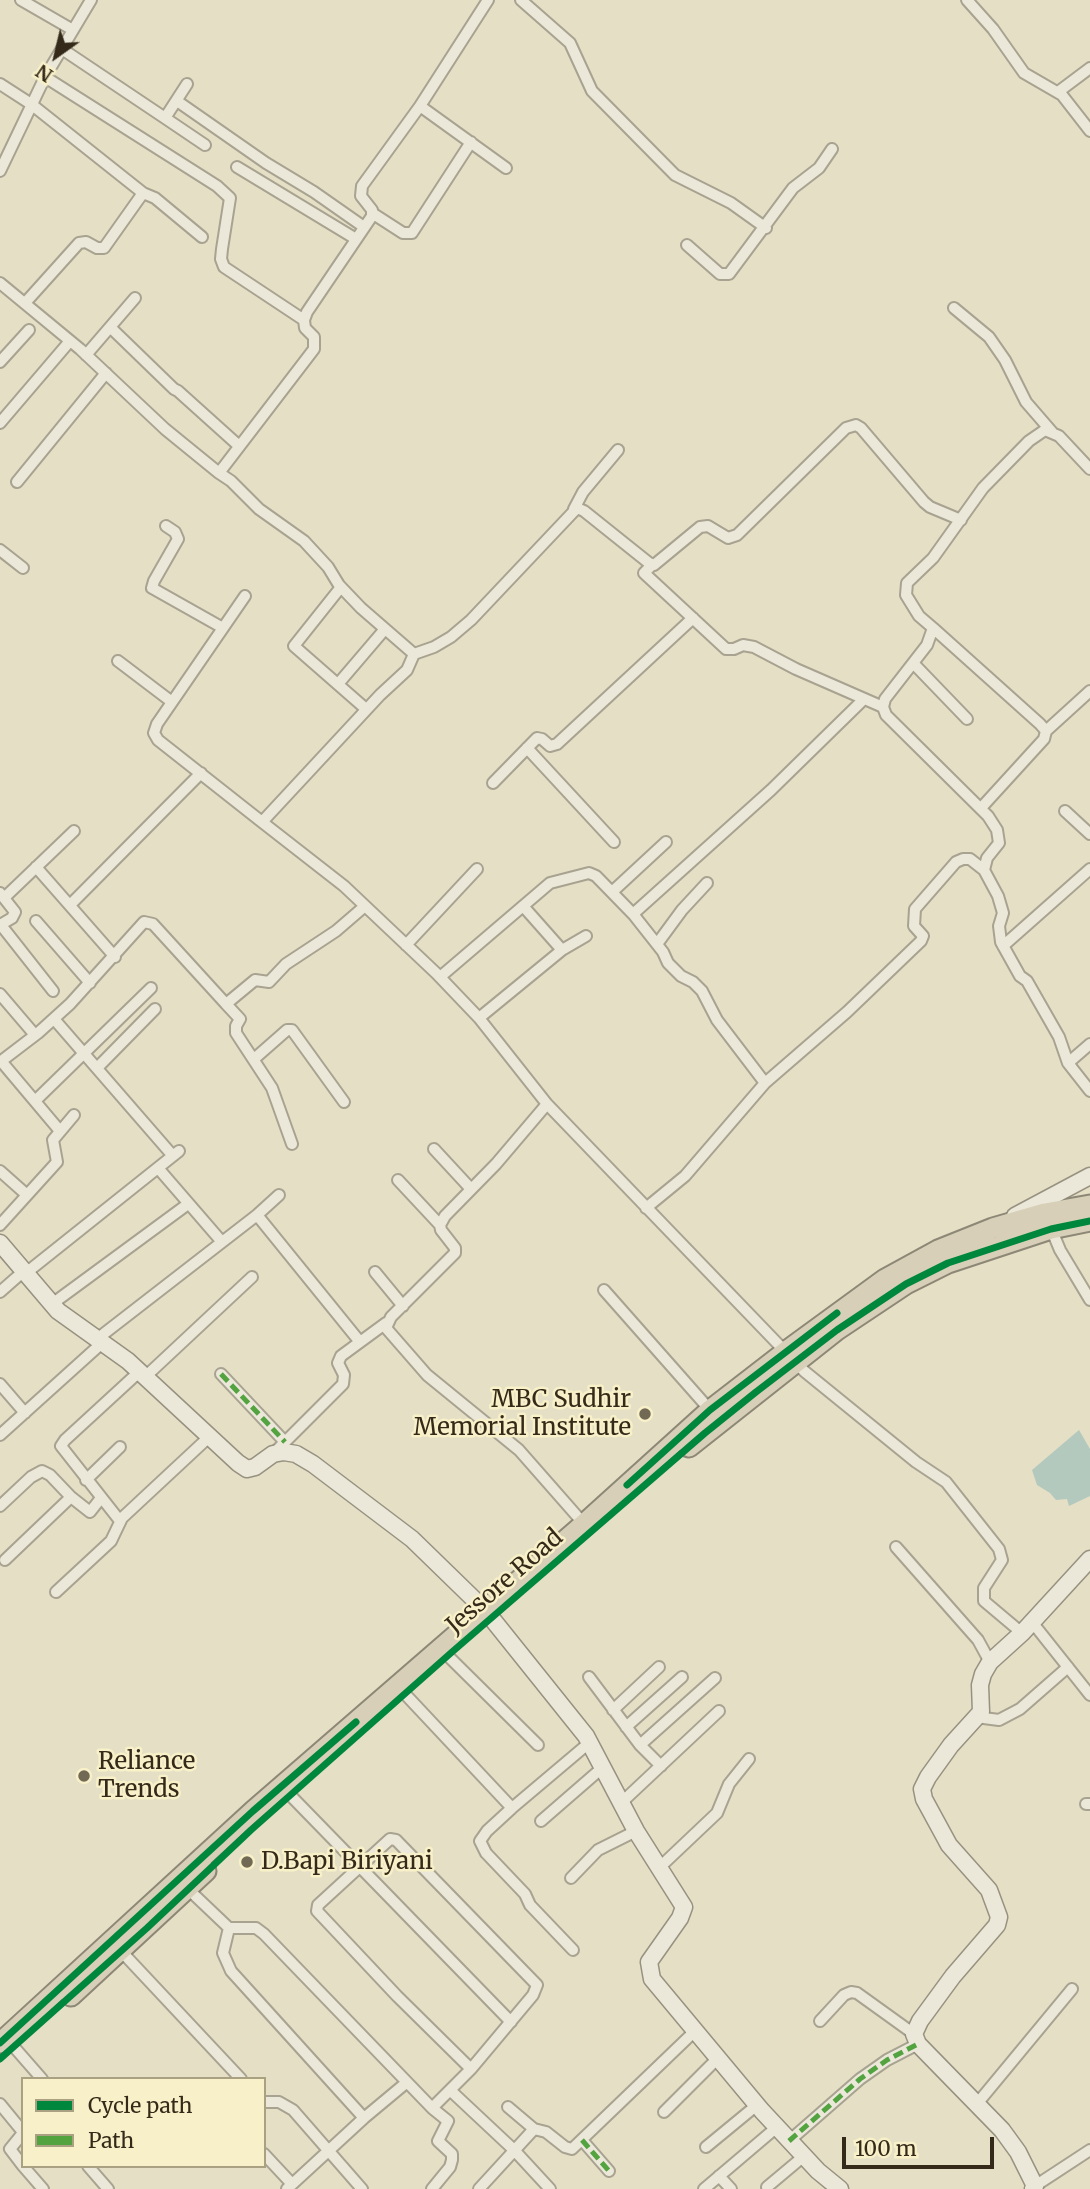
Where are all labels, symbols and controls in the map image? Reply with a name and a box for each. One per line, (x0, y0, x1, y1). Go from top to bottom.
north arrow (21, 21, 91, 91)
text: N (31, 59, 57, 88)
place label: MBC Sudhir Memorial Institute (414, 1386, 631, 1442)
marker: MBC Sudhir Memorial Institute (637, 1406, 653, 1422)
street label: Jessore Road (441, 1524, 569, 1640)
place label: Reliance Trends (98, 1748, 195, 1804)
marker: Reliance Trends (76, 1768, 92, 1784)
place label: D.Bapi Biriyani (261, 1848, 433, 1876)
marker: D.Bapi Biriyani (239, 1854, 255, 1870)
legend (21, 2077, 266, 2168)
text: Cycle path (88, 2092, 192, 2119)
scale bar (845, 2122, 997, 2166)
text: Path (88, 2127, 134, 2154)
text: 100 m (855, 2135, 917, 2162)

